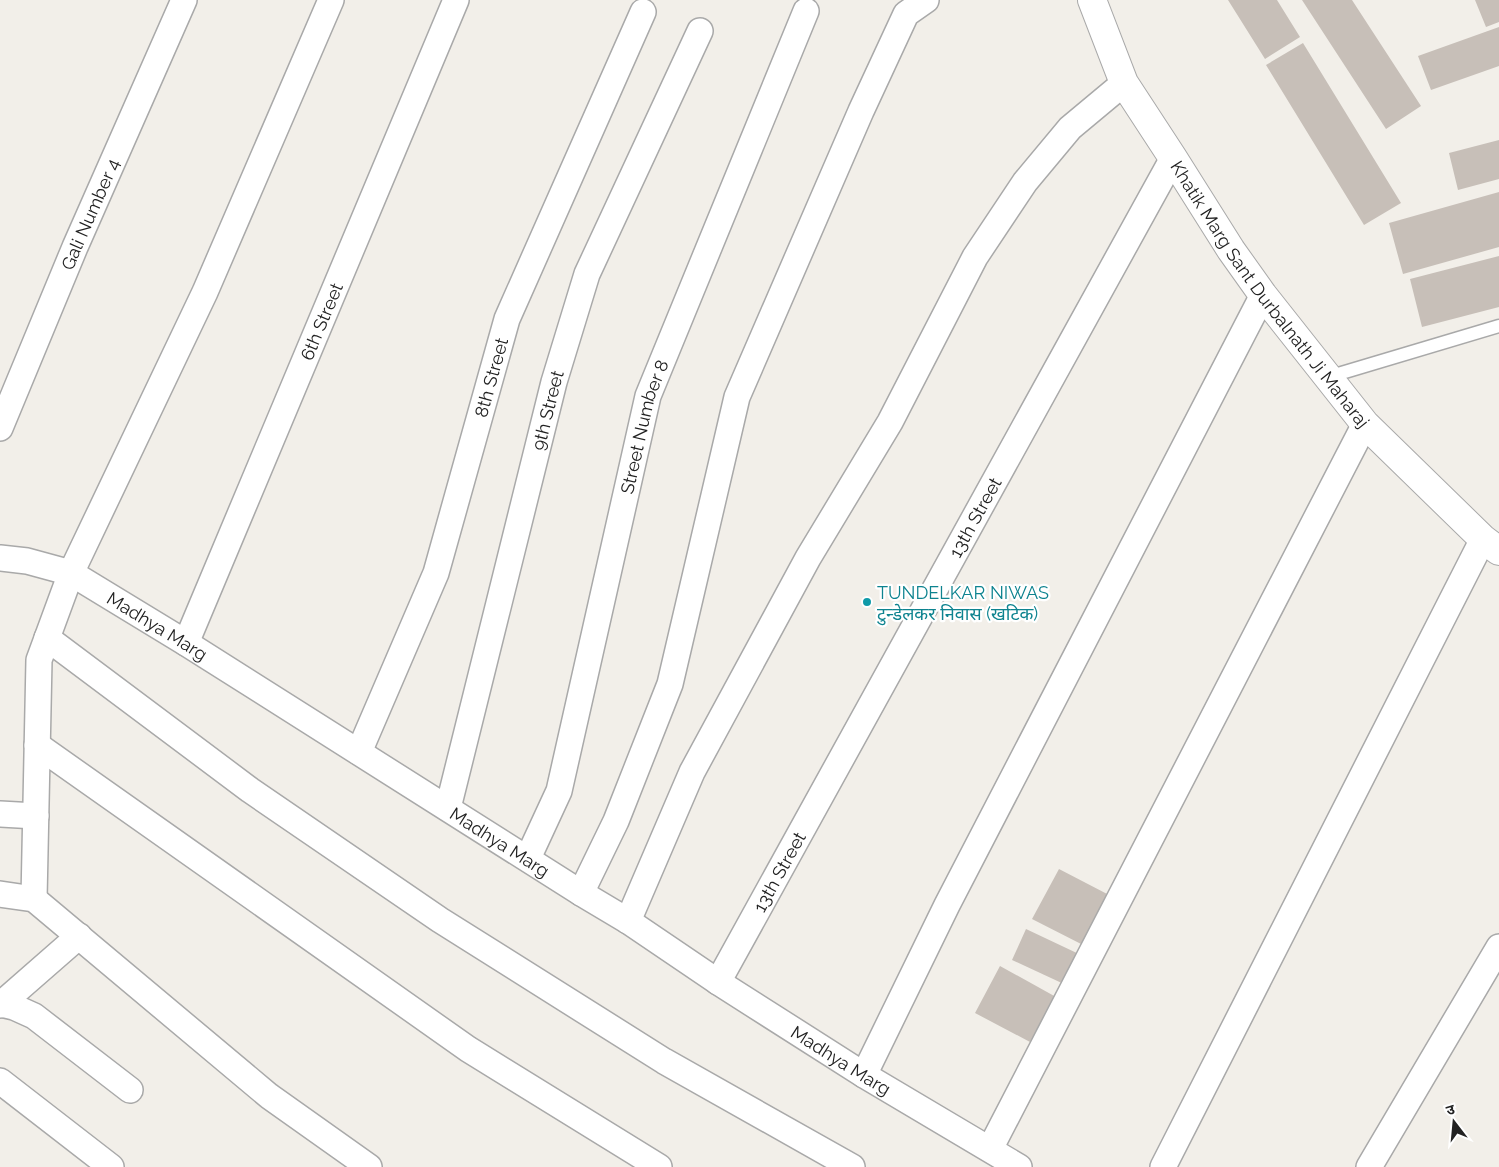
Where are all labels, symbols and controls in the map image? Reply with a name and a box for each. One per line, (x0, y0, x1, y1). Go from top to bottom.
street label: Gali Number 4 (56, 155, 123, 273)
street label: Khatik Marg Sant Durbalnath Ji Maharaj (1167, 157, 1374, 432)
street label: 6th Street (296, 279, 347, 363)
street label: 8th Street (470, 335, 512, 420)
street label: Street Number 8 (616, 356, 672, 496)
street label: 9th Street (527, 368, 567, 452)
street label: 13th Street (944, 473, 1005, 561)
place label: TUNDELKAR NIWAS टुन्डेलकर निवास (खटिक) (876, 582, 1049, 626)
street label: Madhya Marg (103, 587, 211, 664)
marker: TUNDELKAR NIWAS टुन्डेलकर निवास (खटिक) (861, 596, 873, 608)
street label: Madhya Marg (446, 802, 554, 881)
street label: 13th Street (748, 828, 809, 915)
street label: Madhya Marg (787, 1021, 895, 1099)
north arrow (1429, 1097, 1479, 1147)
text: उ (1444, 1100, 1457, 1118)

